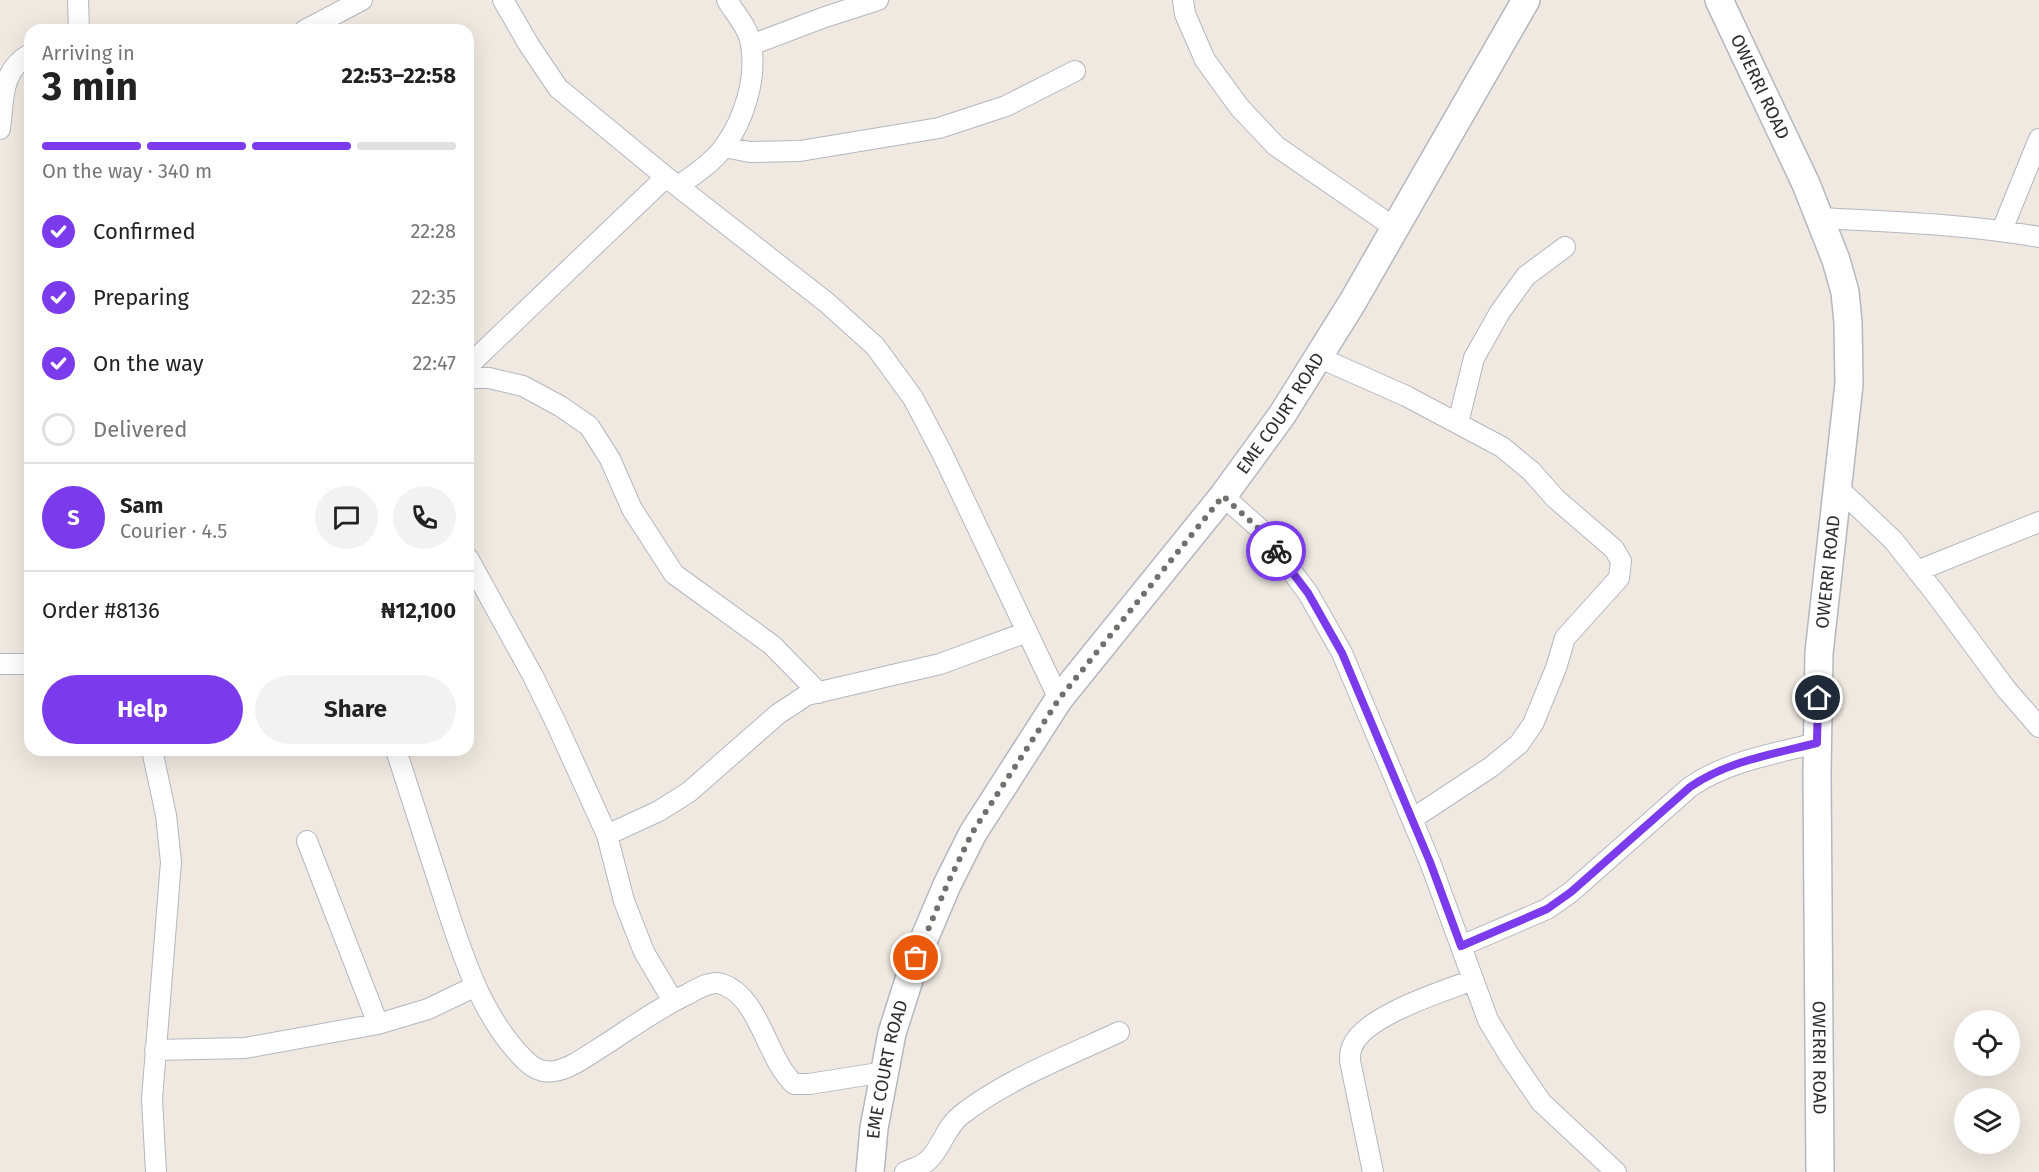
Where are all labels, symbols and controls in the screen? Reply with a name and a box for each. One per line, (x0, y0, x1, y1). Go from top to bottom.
street label: OWERRI ROAD (1726, 31, 1794, 143)
text: Arriving in (42, 41, 135, 65)
text: 22:53–22:58 (342, 62, 456, 89)
text: 3 min (42, 64, 138, 110)
text: On the way · 340 m (42, 159, 212, 183)
icon: check (42, 215, 75, 248)
text: Confirmed (93, 218, 196, 245)
text: 22:28 (410, 219, 456, 243)
icon: check (42, 281, 75, 314)
text: Preparing (93, 284, 189, 311)
text: 22:35 (411, 285, 456, 309)
icon: check (42, 347, 75, 380)
street label: EME COURT ROAD (1232, 349, 1329, 478)
text: On the way (93, 350, 204, 377)
text: 22:47 (412, 351, 456, 375)
text: Delivered (93, 416, 188, 443)
button: chat (315, 486, 378, 549)
button: phone (393, 486, 456, 549)
text: Sam (120, 492, 163, 519)
text: S (67, 504, 80, 531)
street label: OWERRI ROAD (1811, 514, 1845, 630)
text: Courier · 4.5 (120, 519, 227, 543)
courier (1246, 521, 1306, 581)
icon: bike (1260, 535, 1293, 568)
text: Order #8136 (42, 597, 160, 624)
text: ₦12,100 (381, 597, 456, 624)
pin (1792, 672, 1843, 723)
button: Help (42, 675, 243, 744)
button: Share (255, 675, 456, 744)
icon: home (1801, 681, 1834, 714)
pin (890, 932, 941, 983)
icon: bag (899, 941, 932, 974)
street label: EME COURT ROAD (862, 997, 913, 1140)
street label: OWERRI ROAD (1808, 1001, 1831, 1115)
map controls (1954, 1010, 2020, 1154)
button: locate (1954, 1010, 2020, 1076)
button: layers (1954, 1088, 2020, 1154)

